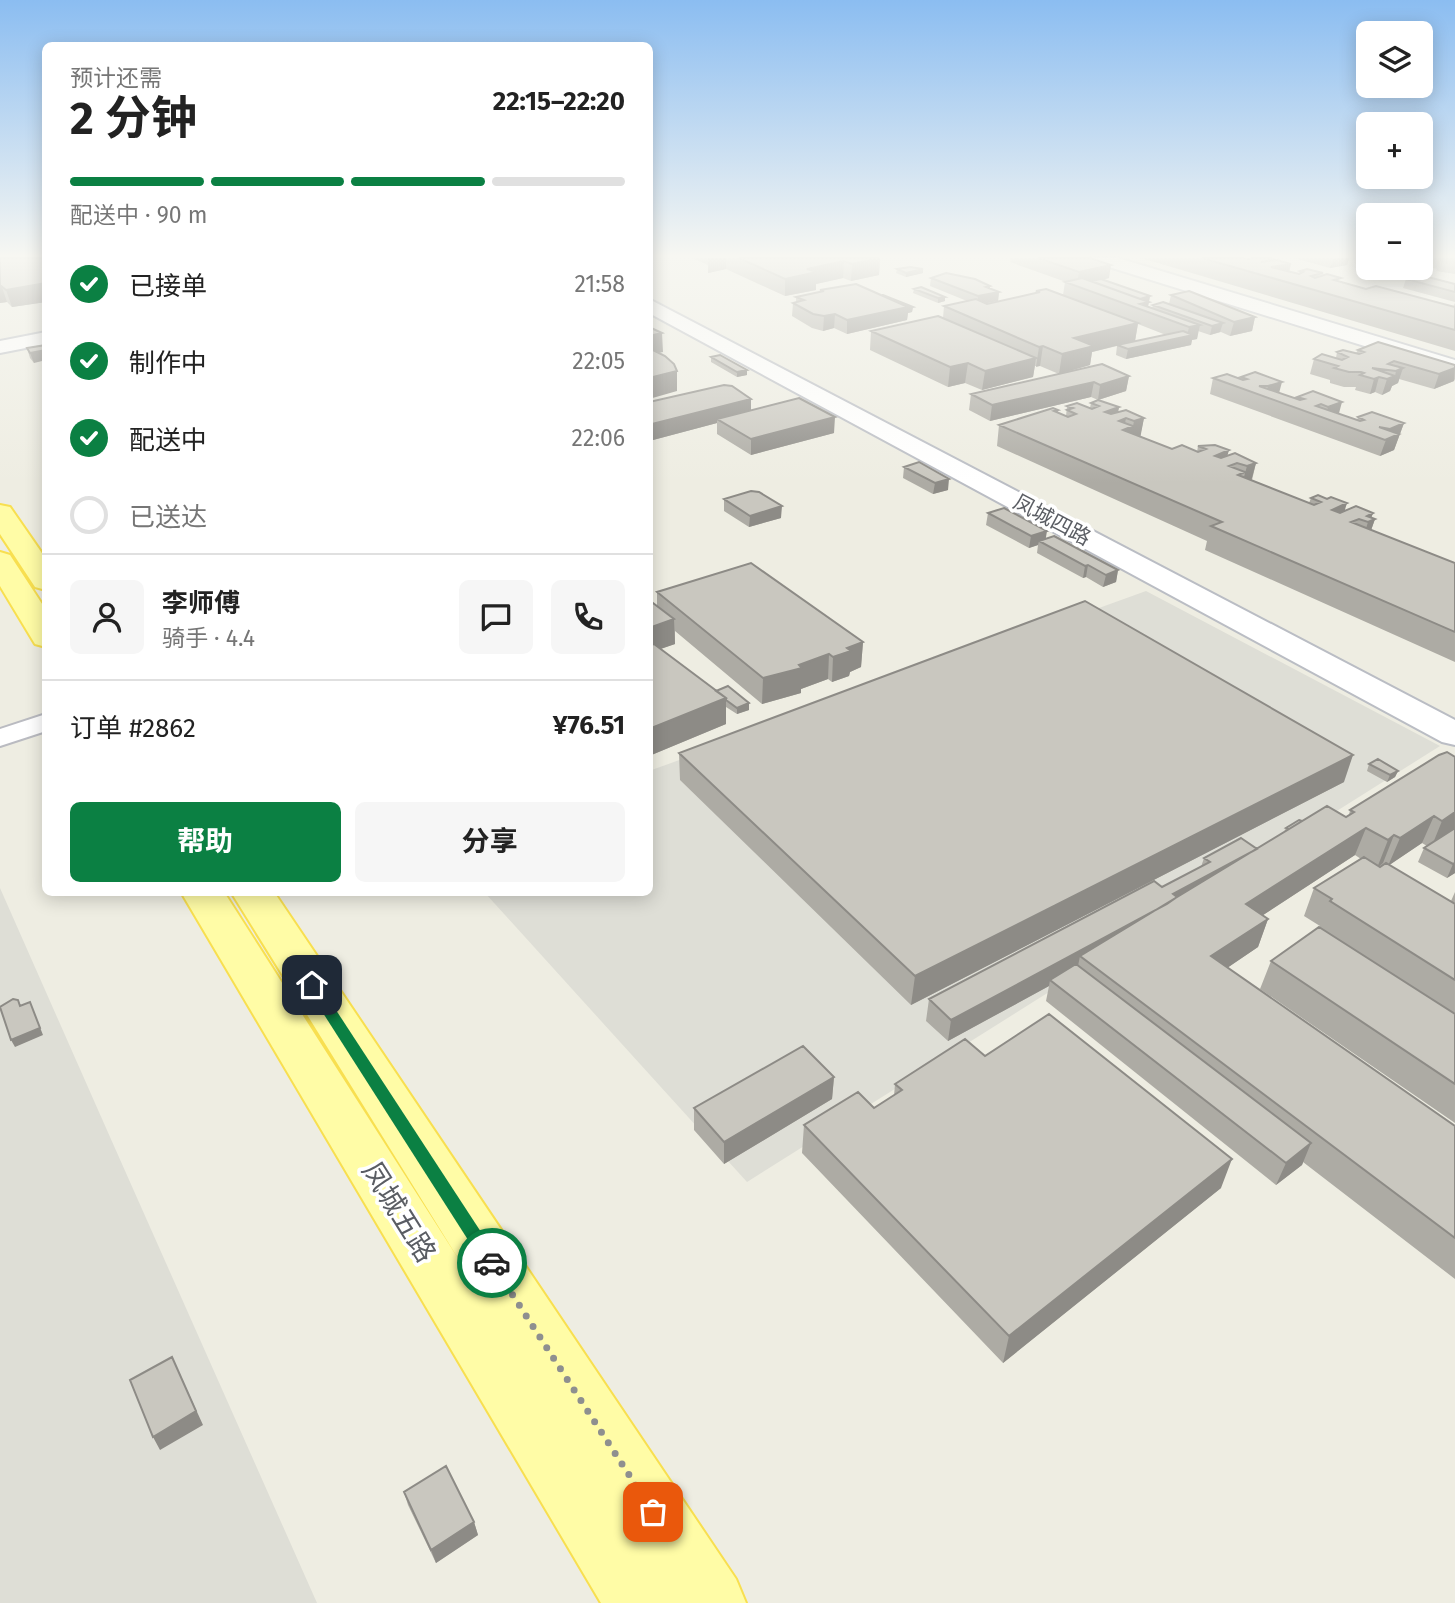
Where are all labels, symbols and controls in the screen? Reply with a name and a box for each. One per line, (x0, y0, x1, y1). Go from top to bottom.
map controls (1356, 21, 1433, 280)
button: layers (1356, 21, 1433, 98)
text: 预计还需 (70, 64, 162, 92)
text: 22:15–22:20 (493, 86, 625, 117)
text: 2 分钟 (70, 91, 197, 146)
button: + (1356, 112, 1433, 189)
text: 配送中 · 90 m (70, 201, 207, 229)
button: − (1356, 203, 1433, 280)
icon: check (70, 265, 108, 303)
text: 21:58 (574, 270, 625, 298)
text: 已接单 (129, 271, 207, 302)
icon: check (70, 342, 108, 380)
text: 22:05 (572, 347, 625, 375)
text: 制作中 (129, 348, 207, 379)
icon: check (70, 419, 108, 457)
text: 22:06 (572, 424, 625, 452)
text: 配送中 (129, 425, 207, 456)
street label: 凤城四路 (1009, 489, 1095, 551)
text: 已送达 (129, 502, 207, 533)
button: person (70, 580, 144, 654)
button: chat (459, 580, 533, 654)
button: phone (551, 580, 625, 654)
text: 李师傅 (162, 588, 240, 619)
text: 骑手 · 4.4 (162, 624, 255, 652)
text: ¥76.51 (553, 710, 625, 741)
text: 订单 #2862 (70, 713, 196, 744)
button: 帮助 (70, 802, 341, 882)
button: 分享 (355, 802, 625, 882)
pin (282, 955, 342, 1015)
icon: home (293, 966, 331, 1004)
street label: 凤城五路 (355, 1156, 443, 1268)
courier (457, 1228, 527, 1298)
icon: car (473, 1244, 511, 1282)
pin (623, 1482, 683, 1542)
icon: bag (634, 1493, 672, 1531)

